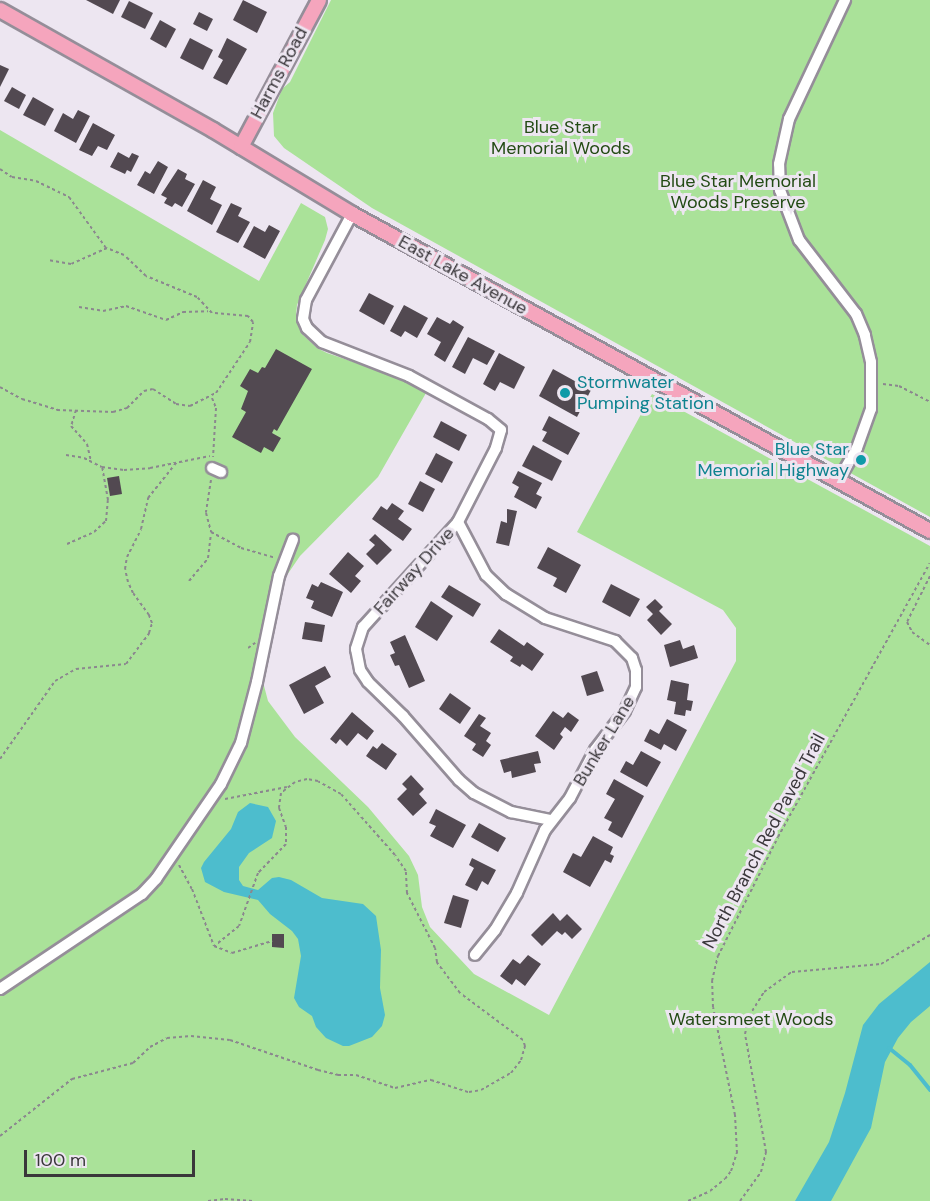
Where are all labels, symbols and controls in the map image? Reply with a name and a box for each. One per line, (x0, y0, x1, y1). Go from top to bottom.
street label: Harms Road (246, 24, 312, 122)
park label: Blue Star Memorial Woods (491, 117, 631, 160)
park label: Blue Star Memorial Woods Preserve (660, 171, 816, 213)
street label: East Lake Avenue (395, 231, 531, 319)
place label: Stormwater Pumping Station (577, 372, 714, 415)
marker: Stormwater Pumping Station (558, 386, 572, 400)
place label: Blue Star Memorial Highway (697, 439, 849, 482)
marker: Blue Star Memorial Highway (854, 453, 868, 467)
street label: Fairway Drive (369, 523, 459, 619)
street label: Bunker Lane (569, 692, 639, 790)
street label: North Branch Red Paved Trail (698, 730, 830, 952)
park label: Watersmeet Woods (668, 1008, 834, 1030)
scale bar (27, 1138, 198, 1176)
text: 100 m (35, 1148, 86, 1172)

